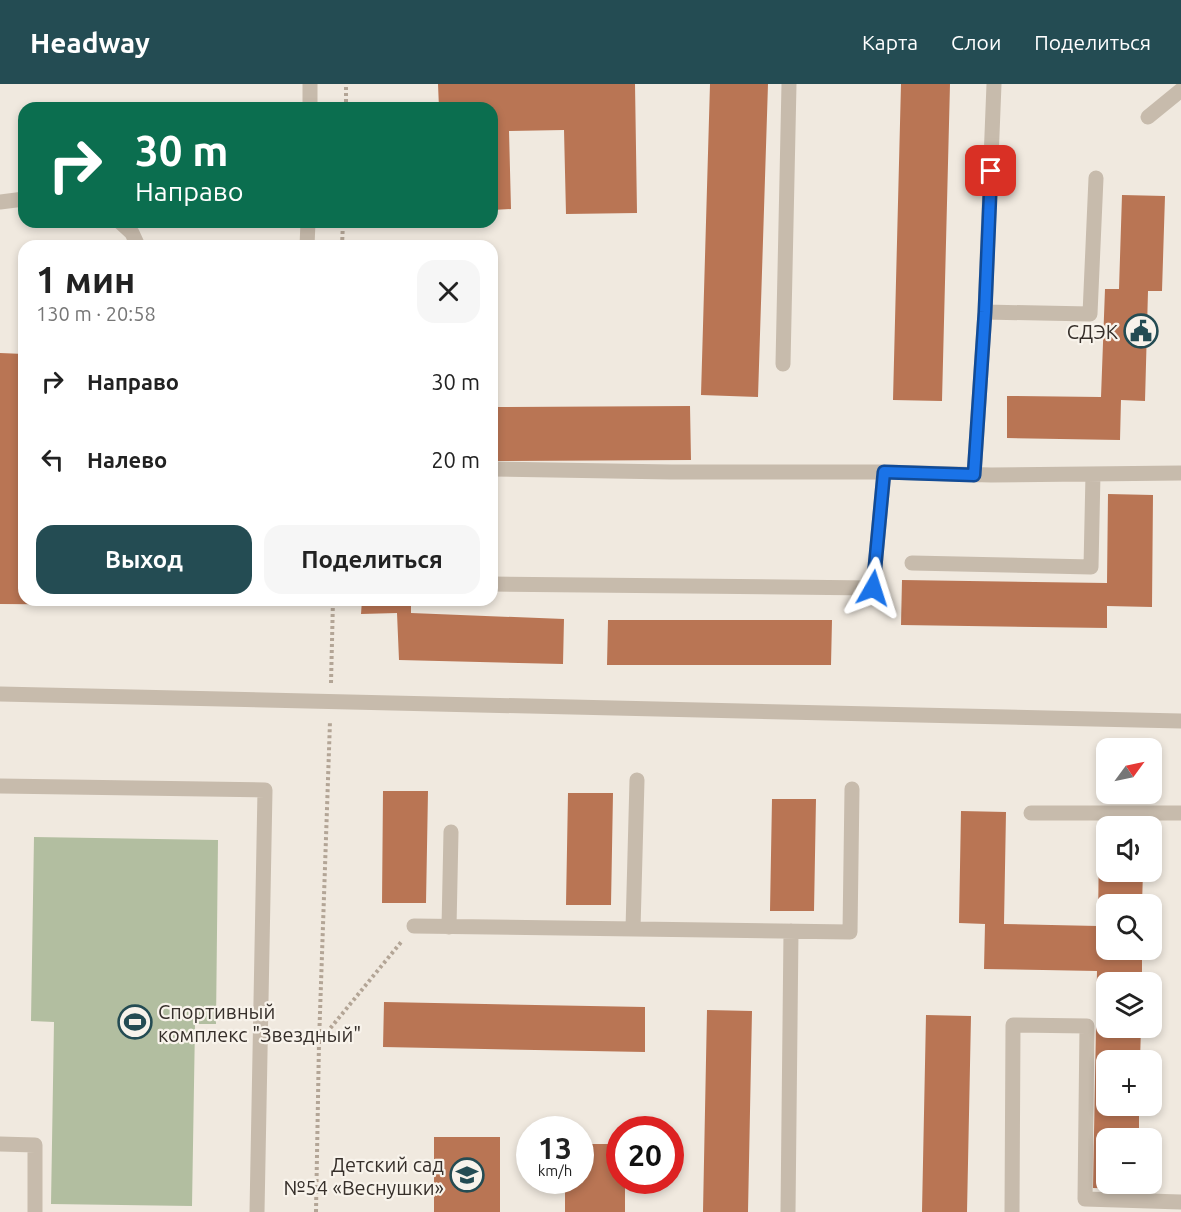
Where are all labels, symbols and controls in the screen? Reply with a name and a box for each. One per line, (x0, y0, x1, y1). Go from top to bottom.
text: Headway (30, 27, 150, 58)
text: Карта (862, 30, 918, 54)
text: Слои (951, 30, 1001, 54)
text: Поделиться (1034, 30, 1151, 54)
icon: right (36, 126, 114, 204)
text: 30 m (135, 127, 229, 174)
pin (965, 145, 1016, 196)
icon: arrive (974, 154, 1007, 187)
text: Направо (135, 176, 244, 206)
text: 1 мин (36, 259, 135, 300)
button: close (417, 260, 480, 323)
text: 130 m · 20:58 (36, 302, 156, 325)
public building icon: СДЭК (1123, 313, 1159, 349)
place label: СДЭК (1067, 320, 1118, 343)
icon: right (36, 365, 69, 398)
text: Направо (87, 369, 179, 394)
text: 30 m (431, 369, 480, 394)
icon: left (36, 443, 69, 476)
text: Налево (87, 447, 167, 472)
text: 20 m (431, 447, 480, 472)
button: Выход (36, 525, 252, 594)
button: Поделиться (264, 525, 480, 594)
position arrow (841, 556, 905, 620)
north arrow (1096, 738, 1162, 804)
map controls (1096, 738, 1162, 1194)
button: sound (1096, 816, 1162, 882)
button: search (1096, 894, 1162, 960)
button: layers (1096, 972, 1162, 1038)
place label: Спортивный комплекс "Звездный" (158, 1000, 361, 1046)
sports icon: Спортивный комплекс "Звездный" (117, 1004, 153, 1040)
button: + (1096, 1050, 1162, 1116)
speed limit sign: 20 (606, 1116, 684, 1194)
button: − (1096, 1128, 1162, 1194)
text: 13 (538, 1131, 572, 1165)
place label: Детский сад №54 «Веснушки» (283, 1153, 444, 1199)
school or university icon: Детский сад №54 «Веснушки» (449, 1157, 485, 1193)
text: km/h (538, 1162, 572, 1179)

